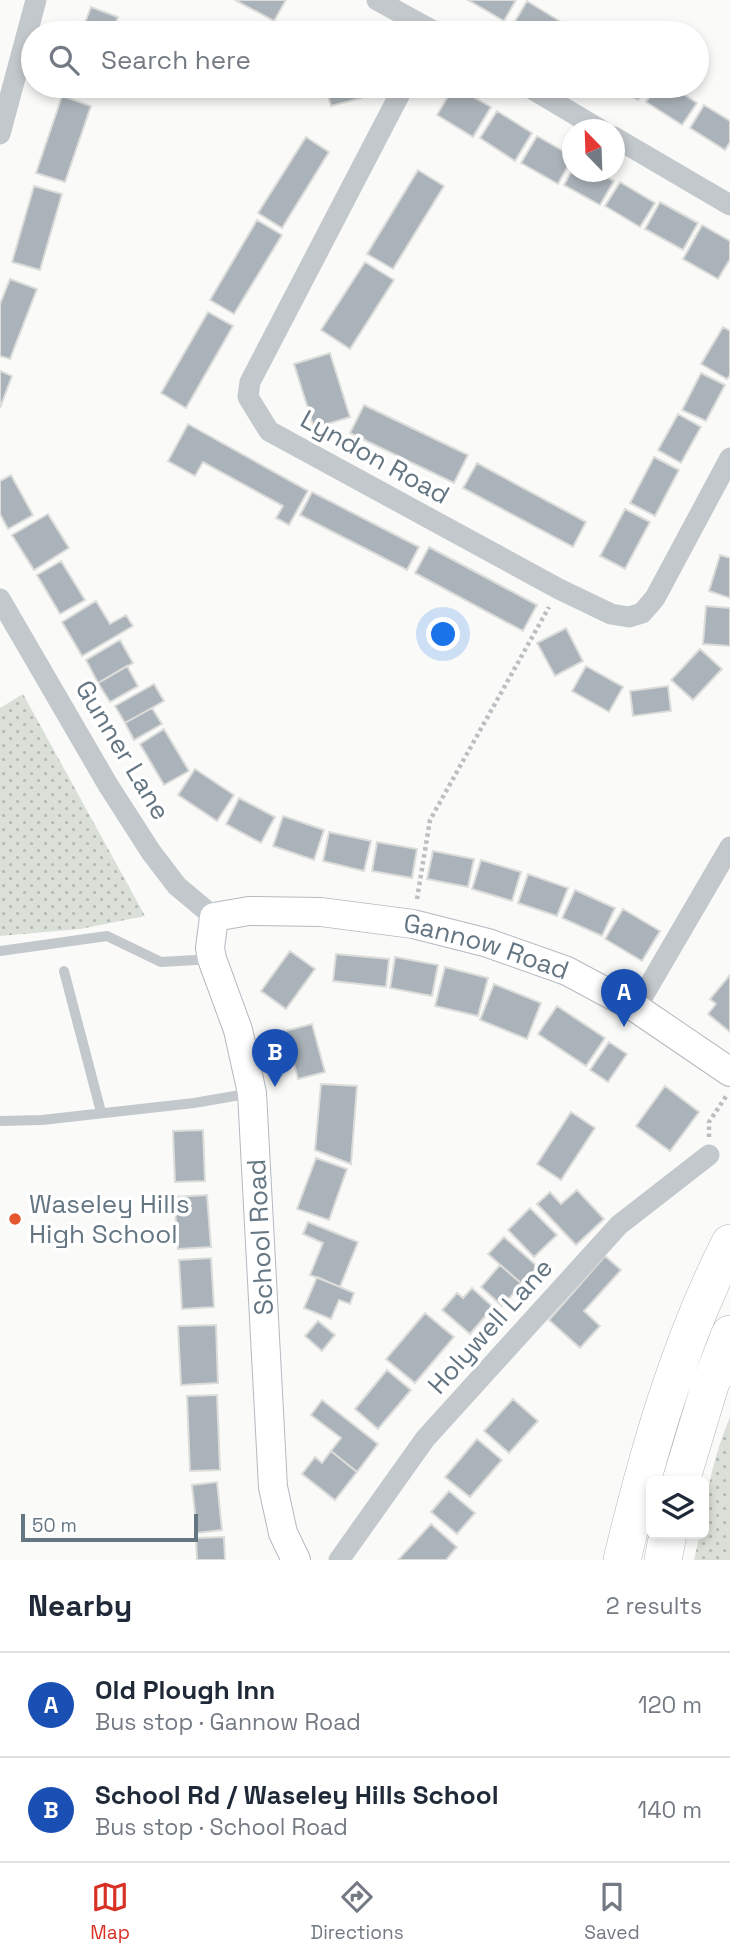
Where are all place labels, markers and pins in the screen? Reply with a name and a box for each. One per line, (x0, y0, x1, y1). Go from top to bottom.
pin: A (601, 969, 647, 1027)
pin: B (252, 1029, 298, 1087)
place label: Waseley Hills High School (29, 1187, 190, 1251)
marker: Waseley Hills High School (7, 1211, 23, 1227)

